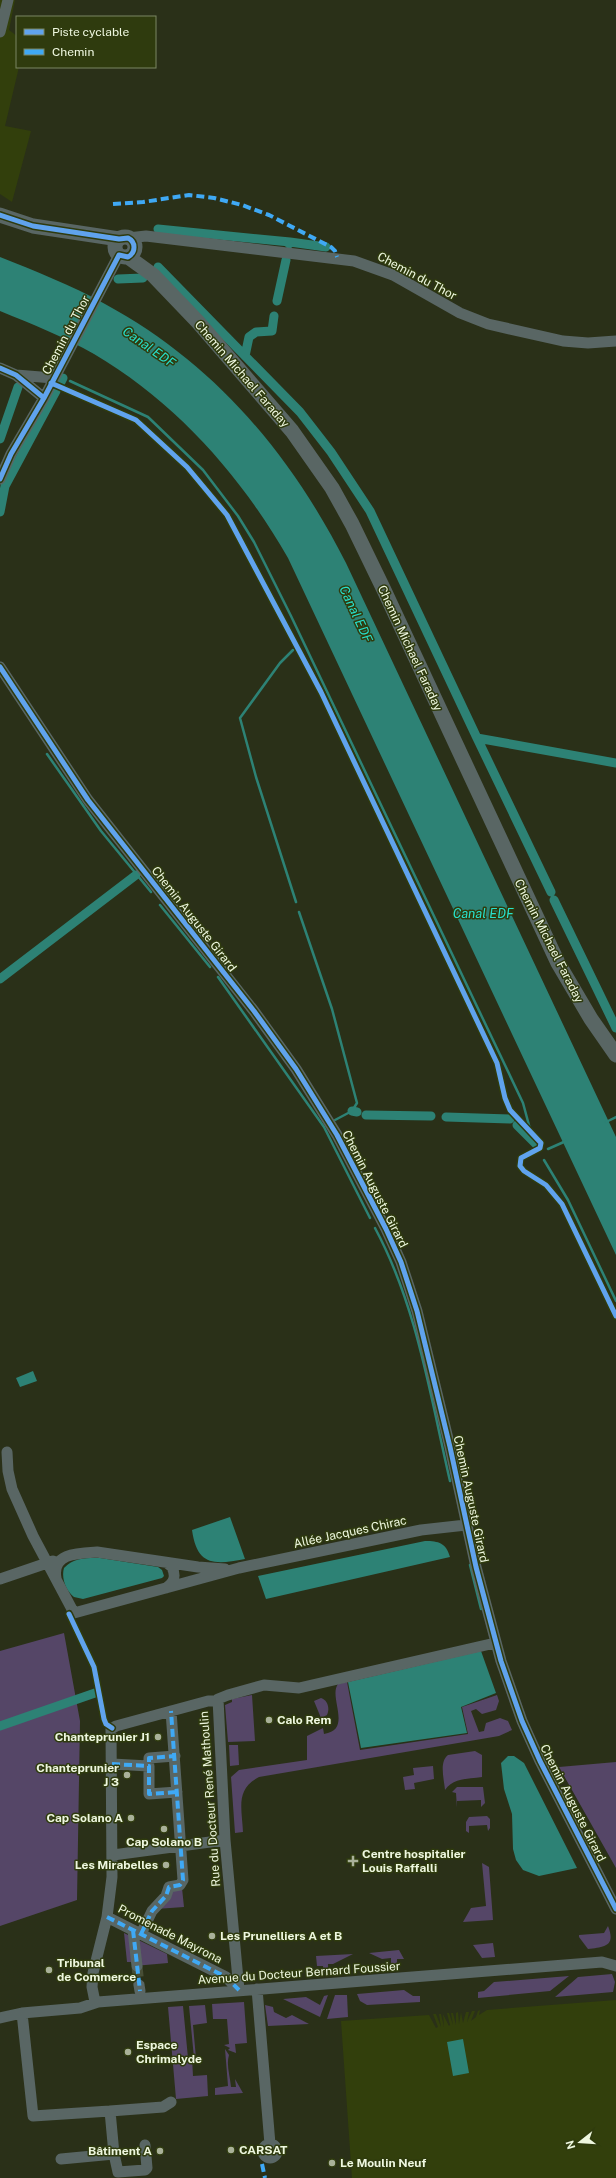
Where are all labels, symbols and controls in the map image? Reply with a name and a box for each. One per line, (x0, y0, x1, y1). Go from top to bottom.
legend (16, 16, 156, 68)
text: Piste cyclable (52, 25, 129, 39)
text: Chemin (52, 45, 94, 59)
street label: Chemin du Thor (375, 249, 459, 303)
street label: Chemin du Thor (39, 293, 93, 377)
street label: Chemin Michael Faraday (192, 318, 293, 431)
water label: Canal EDF (120, 323, 179, 371)
water label: Canal EDF (336, 583, 376, 645)
street label: Chemin Michael Faraday (375, 583, 446, 714)
street label: Chemin Auguste Girard (149, 864, 239, 974)
street label: Chemin Michael Faraday (512, 877, 587, 1006)
water label: Canal EDF (453, 906, 514, 921)
street label: Chemin Auguste Girard (339, 1128, 411, 1250)
street label: Chemin Auguste Girard (451, 1434, 491, 1564)
street label: Allée Jacques Chirac (292, 1513, 408, 1551)
street label: Rue du Docteur René Mathoulin (197, 1711, 223, 1887)
place label: Calo Rem (277, 1713, 331, 1727)
marker: Calo Rem (264, 1715, 274, 1725)
place label: Chanteprunier J1 (55, 1730, 150, 1744)
marker: Chanteprunier J1 (153, 1732, 163, 1742)
street label: Chemin Auguste Girard (537, 1742, 609, 1864)
place label: Chanteprunier J 3 (36, 1761, 119, 1789)
marker: Chanteprunier J 3 (122, 1770, 132, 1780)
place label: Cap Solano A (47, 1811, 123, 1825)
marker: Cap Solano A (126, 1813, 136, 1823)
marker: Cap Solano B (159, 1824, 169, 1834)
place label: Cap Solano B (126, 1835, 202, 1849)
place label: Centre hospitalier Louis Raffalli (362, 1847, 466, 1875)
marker: Centre hospitalier Louis Raffalli (347, 1855, 359, 1867)
place label: Les Mirabelles (75, 1858, 158, 1872)
marker: Les Mirabelles (161, 1860, 171, 1870)
street label: Promenade Mayrona (116, 1902, 224, 1966)
place label: Les Prunelliers A et B (220, 1929, 342, 1943)
marker: Les Prunelliers A et B (207, 1931, 217, 1941)
place label: Tribunal de Commerce (57, 1956, 136, 1984)
street label: Avenue du Docteur Bernard Foussier (197, 1959, 401, 1987)
marker: Tribunal de Commerce (44, 1965, 54, 1975)
place label: Espace Chrimalyde (136, 2038, 202, 2066)
marker: Espace Chrimalyde (123, 2047, 133, 2057)
north arrow (560, 2122, 600, 2162)
text: N (563, 2139, 577, 2151)
place label: CARSAT (239, 2143, 288, 2157)
place label: Bâtiment A (88, 2144, 152, 2158)
marker: CARSAT (226, 2145, 236, 2155)
marker: Bâtiment A (155, 2146, 165, 2156)
place label: Le Moulin Neuf (340, 2156, 426, 2170)
marker: Le Moulin Neuf (327, 2158, 337, 2168)

